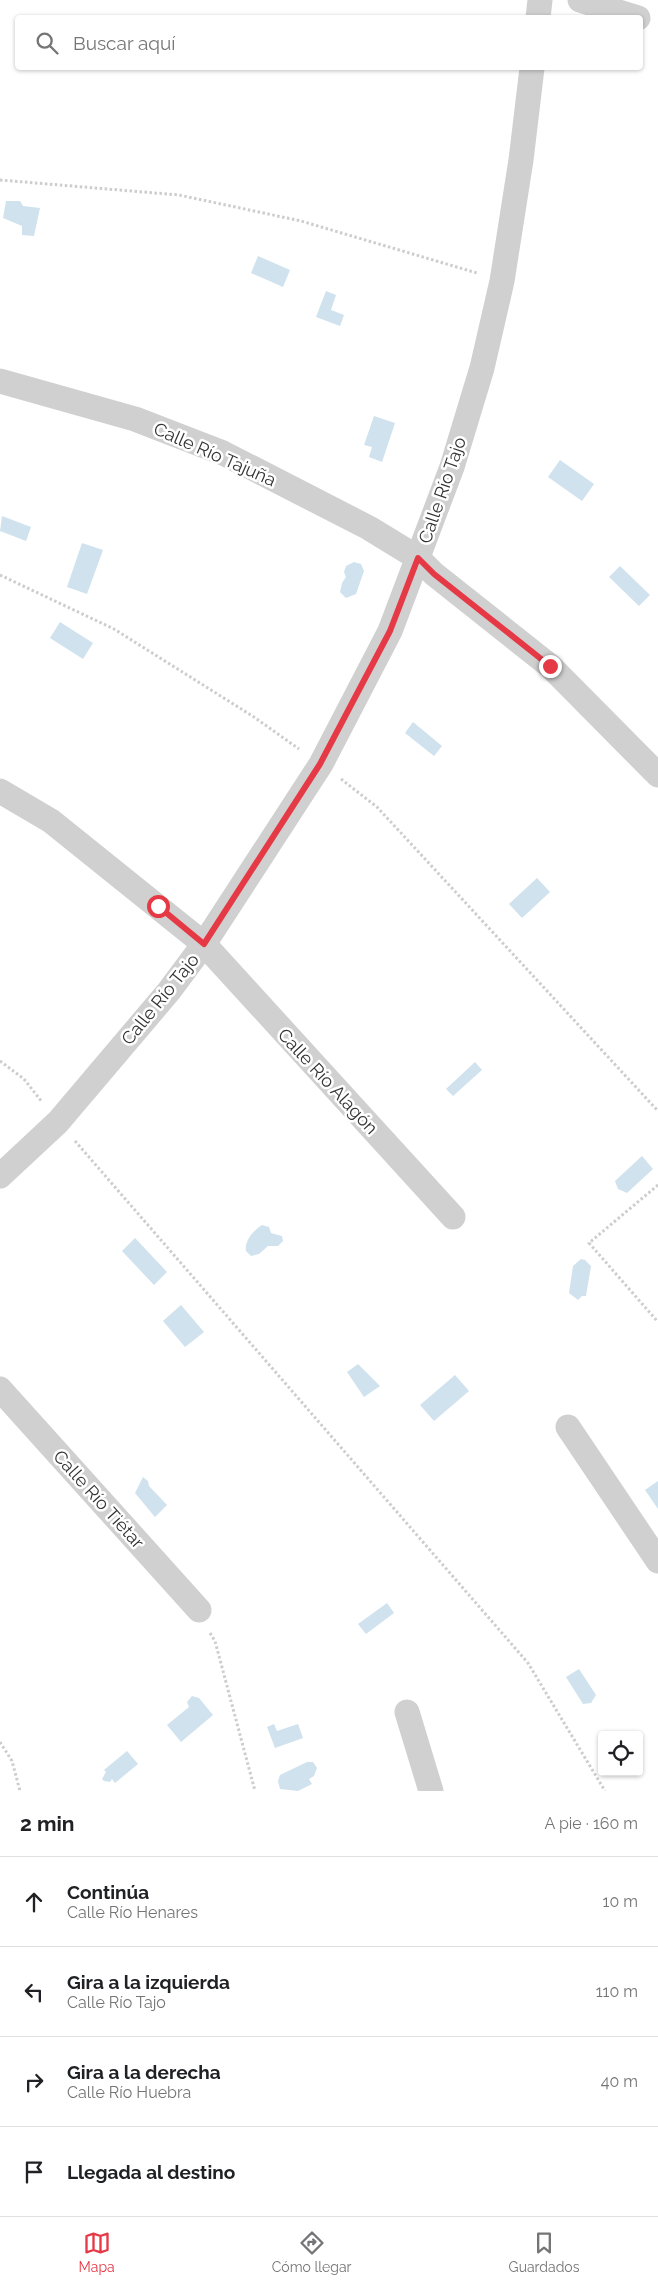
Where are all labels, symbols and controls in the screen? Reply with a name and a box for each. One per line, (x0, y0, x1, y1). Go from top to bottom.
search box (15, 15, 643, 70)
icon: search (33, 29, 61, 57)
text: Buscar aquí (73, 32, 175, 54)
street label: Calle Río Tajuña (151, 418, 279, 490)
street label: Calle Río Tajo (414, 434, 470, 546)
route end (539, 655, 562, 678)
route start (147, 895, 170, 918)
street label: Calle Río Tajo (117, 949, 203, 1049)
street label: Calle Río Alagón (274, 1024, 382, 1138)
street label: Calle Río Tiétar (49, 1446, 149, 1553)
map controls (598, 1731, 643, 1776)
button: locate (598, 1731, 643, 1776)
text: 2 min (20, 1811, 74, 1836)
text: A pie · 160 m (545, 1814, 638, 1833)
text: Continúa (67, 1881, 149, 1903)
icon: ahead (20, 1888, 48, 1916)
text: 10 m (603, 1892, 638, 1911)
text: Calle Río Henares (67, 1903, 198, 1922)
text: Gira a la izquierda (67, 1971, 230, 1993)
icon: left (20, 1978, 48, 2006)
text: 110 m (596, 1982, 638, 2001)
text: Calle Río Tajo (67, 1993, 166, 2012)
text: Gira a la derecha (67, 2061, 221, 2083)
icon: right (20, 2068, 48, 2096)
text: 40 m (601, 2072, 638, 2091)
text: Calle Río Huebra (67, 2083, 191, 2102)
icon: arrive (20, 2158, 48, 2186)
text: Llegada al destino (67, 2161, 235, 2183)
tab: Mapa (79, 2229, 115, 2275)
tab: Cómo llegar (272, 2229, 352, 2275)
tab: Guardados (509, 2229, 579, 2275)

